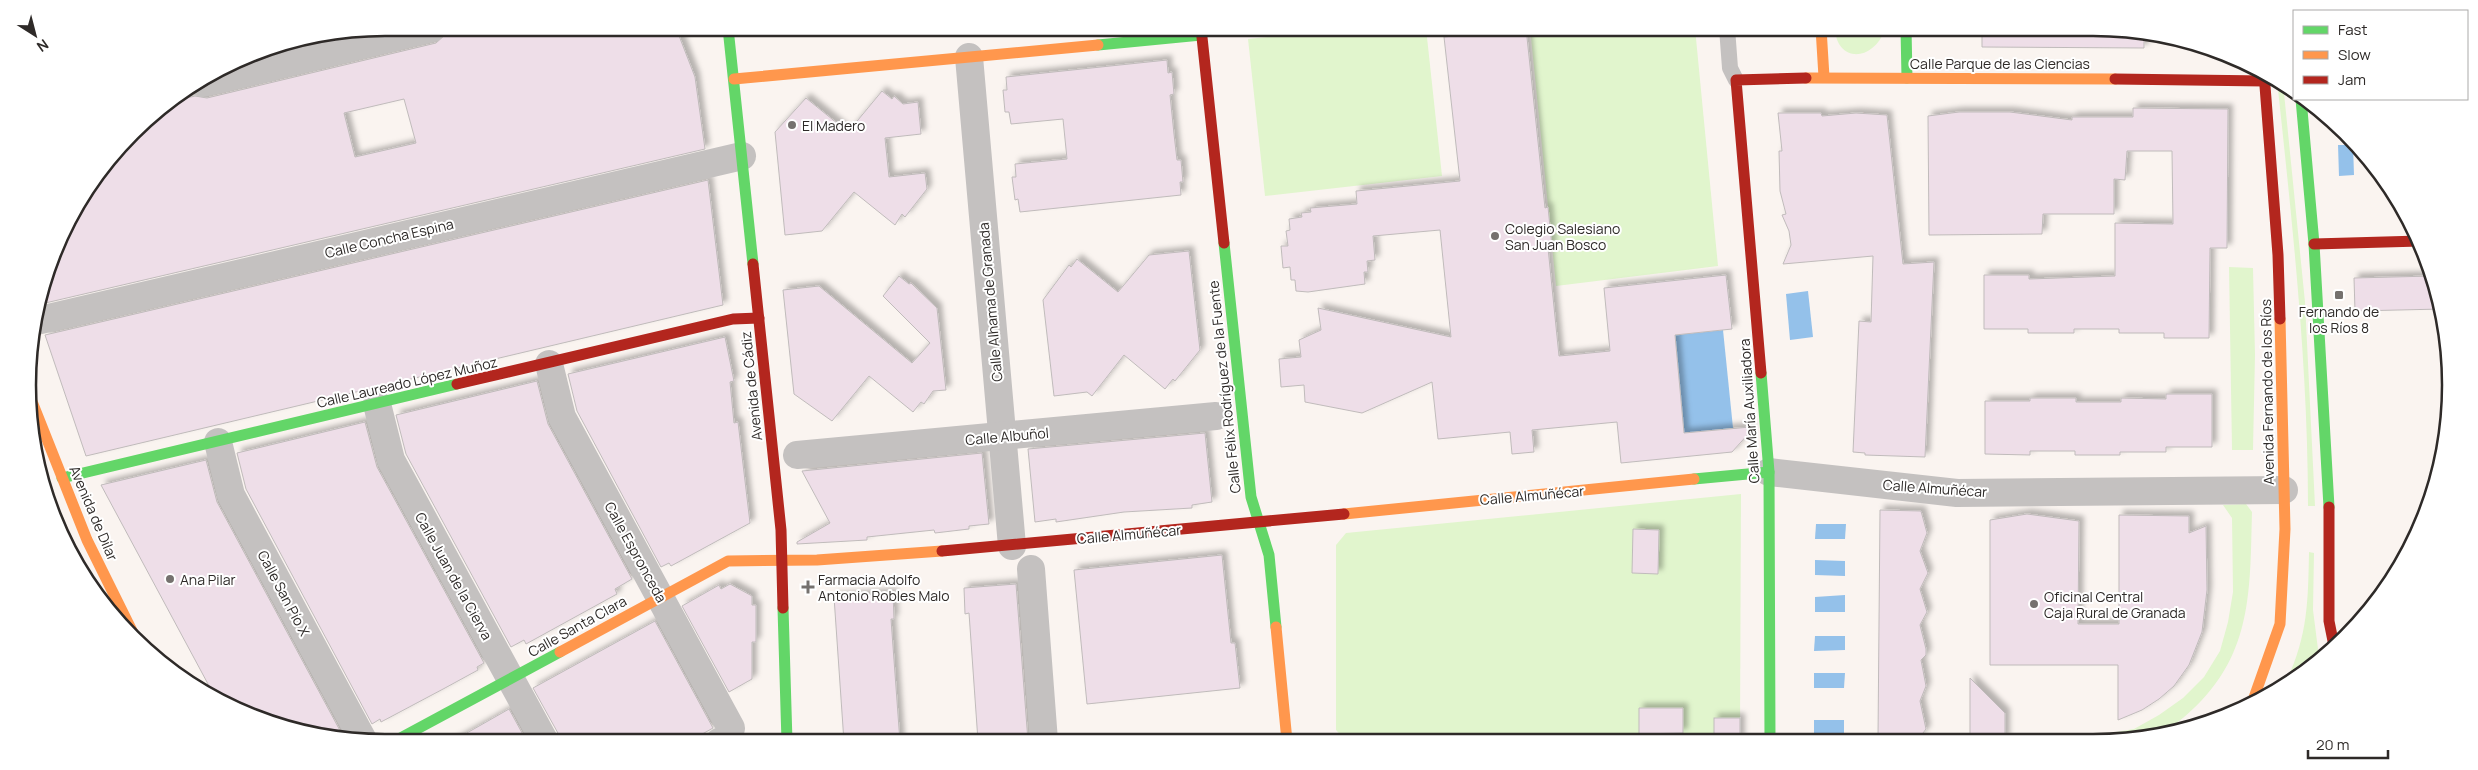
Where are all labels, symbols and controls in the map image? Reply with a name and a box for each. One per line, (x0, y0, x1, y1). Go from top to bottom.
north arrow (10, 10, 60, 60)
legend (2293, 10, 2468, 100)
text: Fast (2338, 19, 2367, 40)
text: N (33, 35, 53, 57)
text: Slow (2338, 44, 2371, 65)
street label: Calle Parque de las Ciencias (1910, 54, 2090, 73)
text: Jam (2338, 69, 2366, 90)
place label: El Madero (802, 116, 865, 135)
marker: El Madero (786, 119, 798, 131)
street label: Calle Concha Espina (323, 214, 455, 262)
place label: Colegio Salesiano San Juan Bosco (1505, 219, 1620, 254)
street label: Calle Alhama de Granada (974, 222, 1006, 382)
marker: Colegio Salesiano San Juan Bosco (1489, 230, 1501, 242)
street label: Calle Félix Rodríguez de la Fuente (1203, 280, 1245, 494)
marker: Fernando de los Ríos 8 (2333, 289, 2345, 301)
street label: Avenida Fernando de los Ríos (2256, 299, 2278, 485)
place label: Fernando de los Ríos 8 (2299, 302, 2379, 337)
street label: Avenida de Cádiz (736, 330, 766, 442)
street label: Calle María Auxiliadora (1734, 338, 1764, 484)
street label: Calle Laureado López Muñoz (315, 352, 499, 412)
street label: Calle Albuñol (964, 423, 1050, 449)
street label: Avenida de Dílar (65, 463, 123, 563)
street label: Calle Almuñécar (1882, 475, 1988, 501)
street label: Calle Almuñécar (1479, 481, 1585, 509)
street label: Calle Espronceda (600, 498, 672, 606)
street label: Calle Juan de la Cierva (411, 509, 497, 643)
street label: Calle Almuñécar (1076, 520, 1182, 548)
street label: Calle San Pío X (254, 547, 315, 639)
place label: Ana Pilar (180, 570, 236, 589)
place label: Farmacia Adolfo Antonio Robles Malo (818, 570, 950, 605)
marker: Ana Pilar (164, 573, 176, 585)
marker: Farmacia Adolfo Antonio Robles Malo (802, 581, 814, 593)
place label: Oficinal Central Caja Rural de Granada (2044, 587, 2186, 622)
street label: Calle Santa Clara (524, 591, 630, 661)
marker: Oficinal Central Caja Rural de Granada (2028, 598, 2040, 610)
scale bar (2308, 728, 2388, 760)
text: 20 m (2316, 734, 2349, 755)

